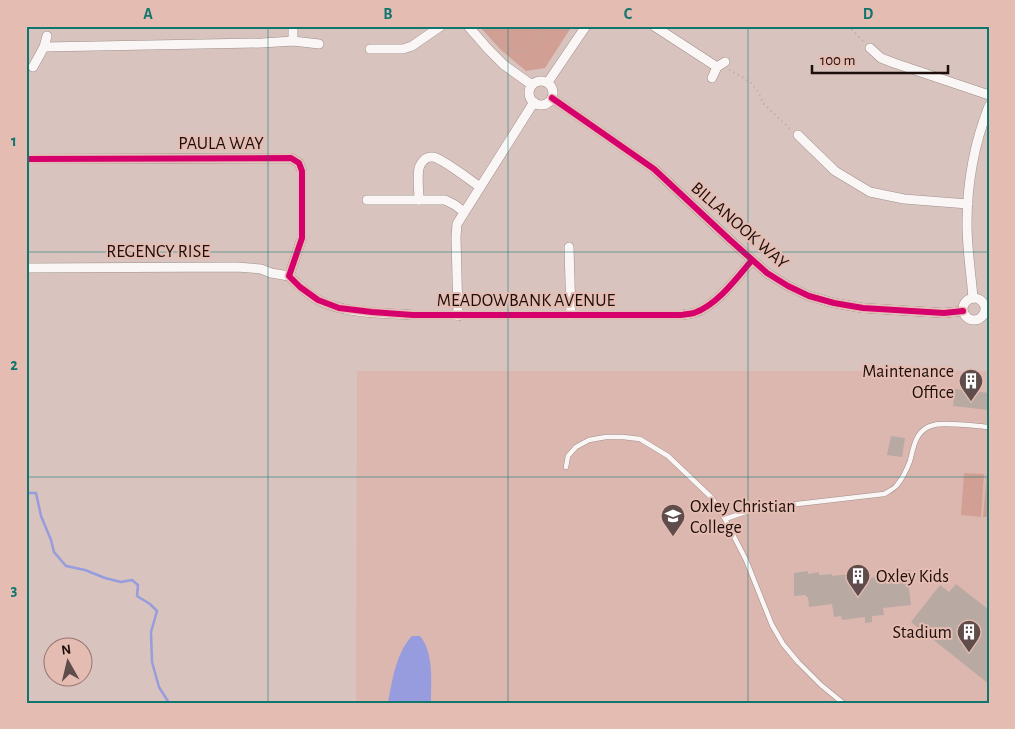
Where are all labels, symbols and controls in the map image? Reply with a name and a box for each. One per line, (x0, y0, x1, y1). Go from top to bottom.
text: A (143, 6, 153, 22)
text: B (383, 6, 393, 22)
text: C (624, 6, 633, 22)
text: D (863, 6, 874, 22)
scale bar (812, 42, 949, 74)
text: 100 m (820, 53, 855, 68)
text: 1 (11, 133, 17, 149)
street label: PAULA WAY (178, 135, 264, 153)
street label: BILLANOOK WAY (687, 179, 792, 273)
street label: REGENCY RISE (106, 243, 210, 261)
street label: MEADOWBANK AVENUE (437, 292, 616, 310)
text: 2 (10, 357, 18, 373)
place label: Maintenance Office (862, 363, 954, 402)
building icon: Maintenance Office (958, 368, 984, 402)
place label: Oxley Christian College (690, 498, 796, 537)
school or university icon: Oxley Christian College (660, 503, 686, 537)
building icon: Oxley Kids (845, 563, 871, 597)
place label: Oxley Kids (876, 568, 949, 586)
text: 3 (11, 582, 18, 598)
building icon: Stadium (956, 619, 982, 653)
place label: Stadium (892, 624, 952, 642)
north arrow (42, 636, 92, 686)
text: N (61, 643, 72, 658)

